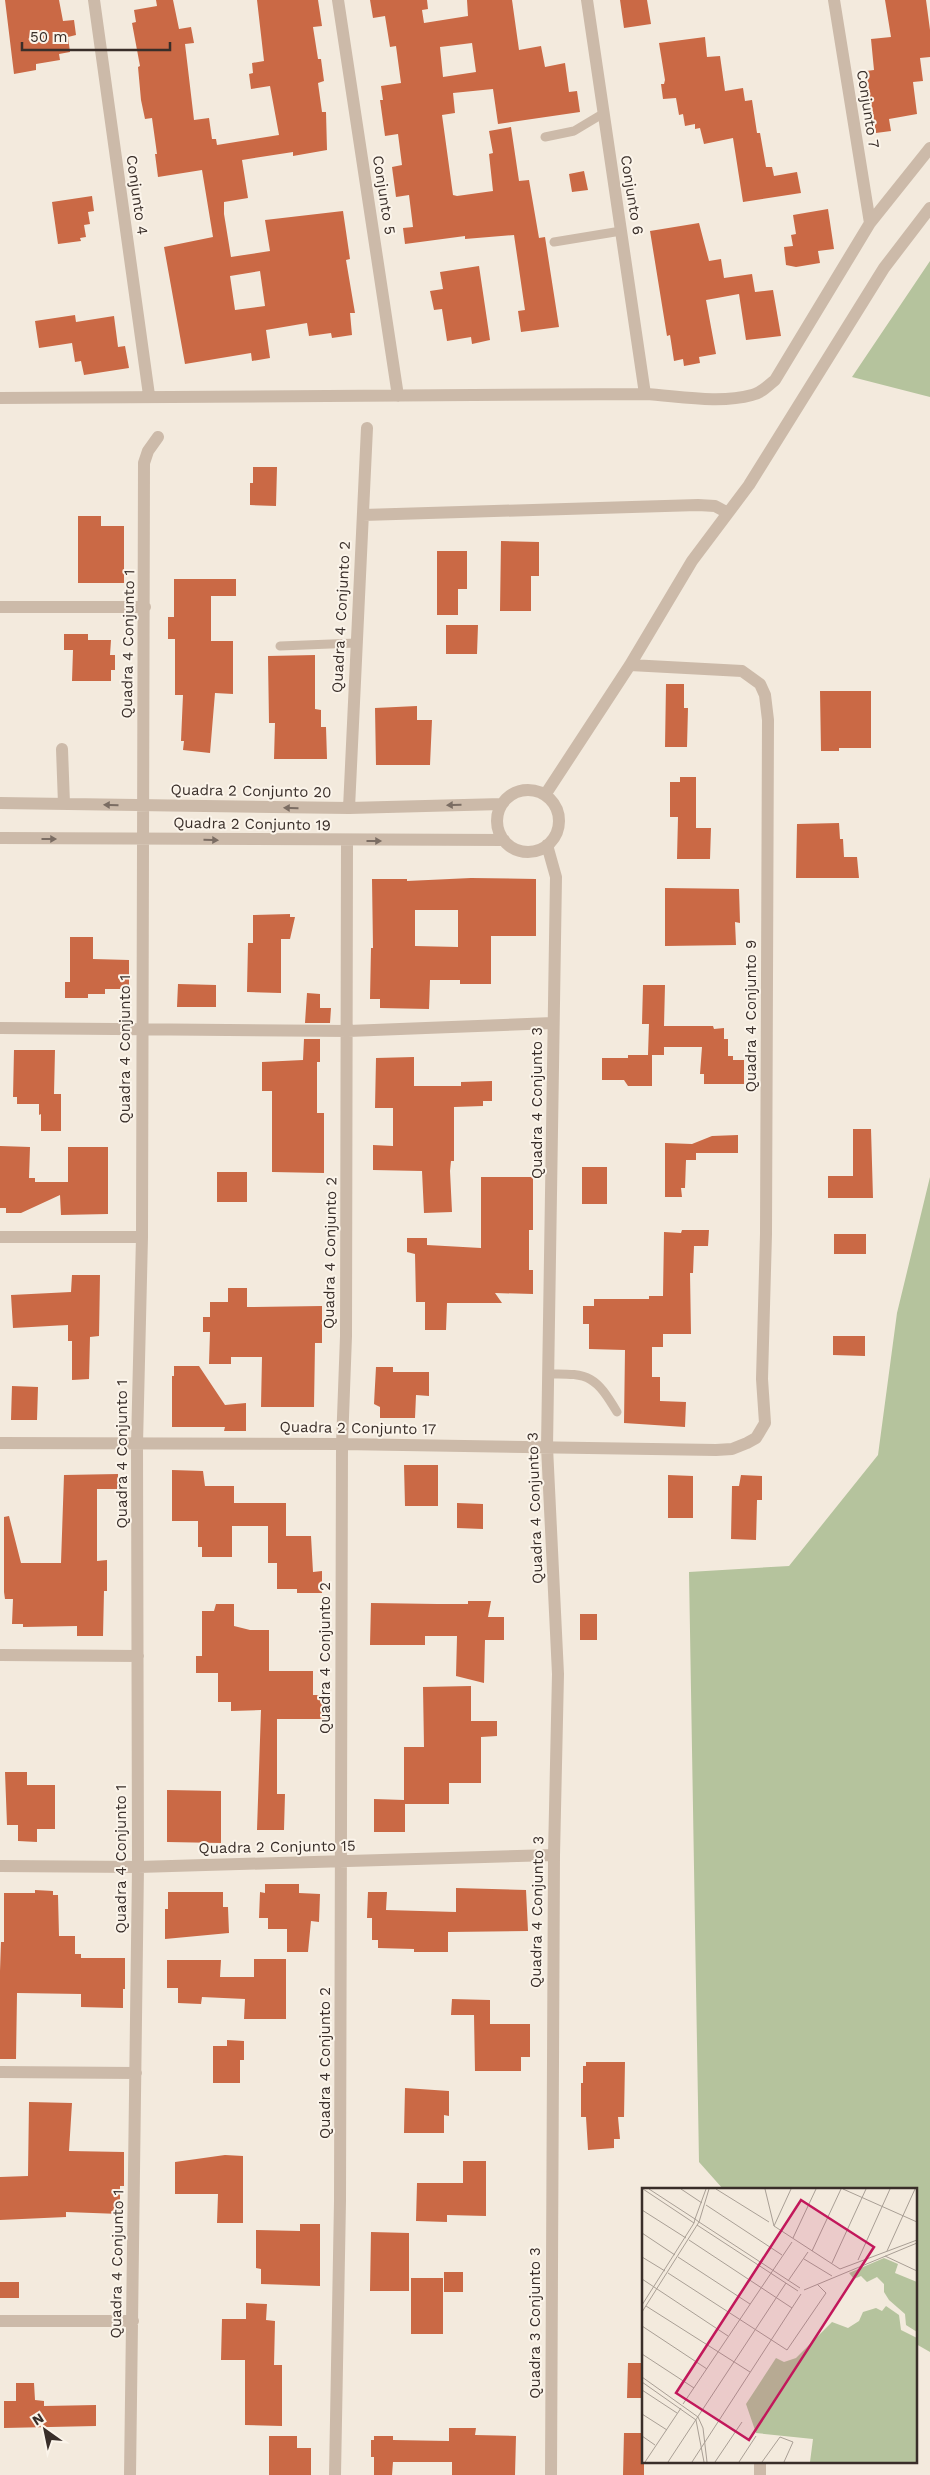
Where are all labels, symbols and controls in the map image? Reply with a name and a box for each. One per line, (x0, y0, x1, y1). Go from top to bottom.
scale bar (22, 20, 170, 52)
text: 50 m (30, 28, 67, 46)
street label: Conjunto 7 (853, 68, 883, 150)
street label: Conjunto 4 (122, 154, 152, 236)
street label: Conjunto 5 (369, 154, 399, 236)
street label: Conjunto 6 (617, 154, 647, 236)
street label: Quadra 4 Conjunto 2 (328, 541, 354, 693)
street label: Quadra 4 Conjunto 1 (118, 569, 138, 719)
street label: Quadra 2 Conjunto 20 (170, 781, 332, 801)
one-way arrow (103, 801, 119, 809)
one-way arrow (445, 802, 461, 810)
one-way arrow (283, 804, 299, 812)
street label: Quadra 2 Conjunto 19 (173, 814, 331, 834)
one-way arrow (41, 835, 57, 843)
one-way arrow (203, 836, 219, 844)
one-way arrow (366, 837, 382, 845)
street label: Quadra 4 Conjunto 9 (742, 940, 760, 1092)
street label: Quadra 4 Conjunto 1 (116, 975, 134, 1123)
street label: Quadra 4 Conjunto 3 (528, 1027, 546, 1179)
street label: Quadra 4 Conjunto 2 (320, 1177, 340, 1329)
street label: Quadra 4 Conjunto 1 (113, 1380, 131, 1528)
street label: Quadra 2 Conjunto 17 (279, 1418, 437, 1438)
street label: Quadra 4 Conjunto 3 (523, 1432, 547, 1584)
street label: Quadra 4 Conjunto 2 (316, 1582, 334, 1734)
street label: Quadra 4 Conjunto 1 (112, 1785, 130, 1933)
street label: Quadra 4 Conjunto 3 (527, 1836, 547, 1988)
street label: Quadra 2 Conjunto 15 (198, 1837, 356, 1857)
street label: Quadra 4 Conjunto 2 (316, 1987, 334, 2139)
inset map (642, 2188, 918, 2462)
street label: Quadra 4 Conjunto 1 (107, 2189, 127, 2339)
street label: Quadra 3 Conjunto 3 (526, 2247, 544, 2399)
north arrow (20, 2405, 70, 2455)
text: N (29, 2410, 47, 2429)

